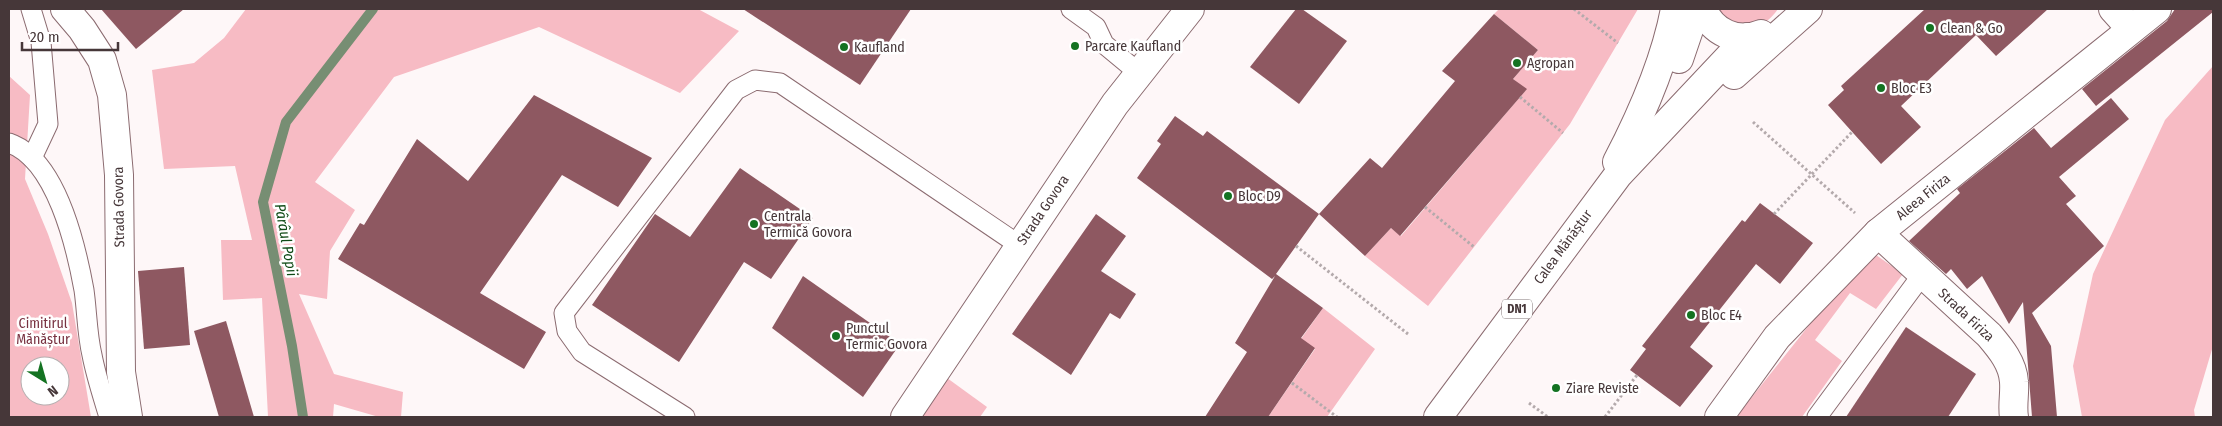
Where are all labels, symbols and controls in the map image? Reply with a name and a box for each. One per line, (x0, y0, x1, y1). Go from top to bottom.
scale bar (22, 20, 119, 52)
place label: Clean & Go (1940, 20, 2003, 37)
marker: Clean & Go (1924, 22, 1936, 34)
text: 20 m (30, 28, 60, 46)
place label: Parcare Kaufland (1085, 38, 1181, 55)
place label: Kaufland (854, 39, 905, 56)
marker: Parcare Kaufland (1069, 40, 1081, 52)
marker: Kaufland (838, 41, 850, 53)
place label: Agropan (1527, 55, 1574, 72)
marker: Agropan (1511, 57, 1523, 69)
place label: Bloc E3 (1891, 80, 1932, 97)
marker: Bloc E3 (1875, 82, 1887, 94)
street label: Strada Govora (110, 166, 128, 247)
street label: Aleea Firiza (1893, 170, 1954, 224)
street label: Strada Govora (1013, 172, 1073, 248)
place label: Bloc D9 (1238, 188, 1281, 205)
marker: Bloc D9 (1222, 190, 1234, 202)
water label: Pârâul Popii (271, 202, 301, 278)
street label: Calea Mănăștur (1530, 206, 1597, 288)
place label: Centrala Termică Govora (764, 208, 852, 241)
marker: Centrala Termică Govora (748, 218, 760, 230)
street label: Strada Firiza (1934, 285, 1998, 345)
road number: DN1 (1502, 300, 1532, 318)
place label: Bloc E4 (1701, 307, 1742, 324)
marker: Bloc E4 (1685, 309, 1697, 321)
park label: Cimitirul Mănăștur (16, 315, 70, 349)
place label: Punctul Termic Govora (846, 320, 927, 353)
marker: Punctul Termic Govora (830, 330, 842, 342)
north arrow (20, 356, 70, 406)
place label: Ziare Reviste (1566, 380, 1639, 397)
text: N (44, 382, 61, 400)
marker: Ziare Reviste (1550, 382, 1562, 394)

